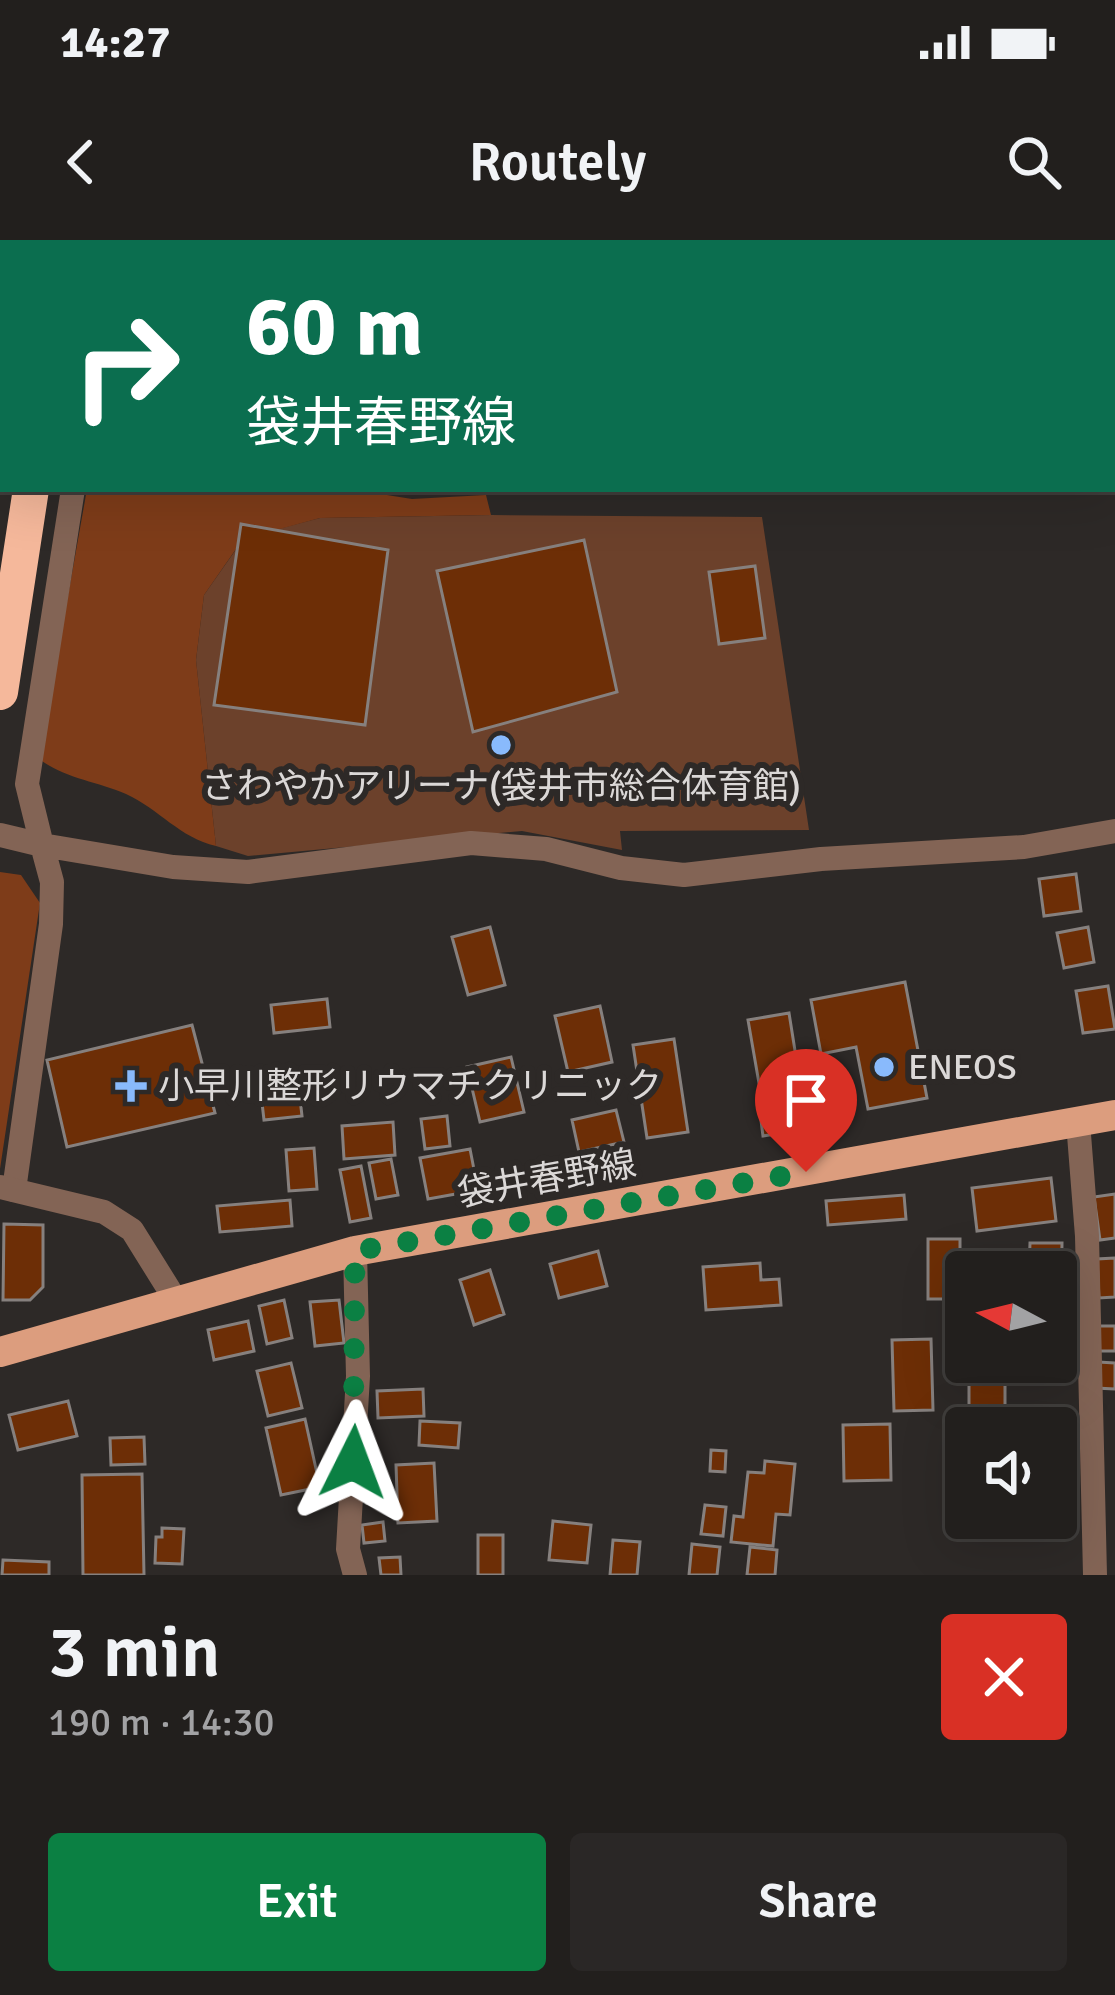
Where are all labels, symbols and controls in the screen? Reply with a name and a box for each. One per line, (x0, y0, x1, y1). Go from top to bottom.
text: 14:27 (60, 15, 170, 70)
icon: back (48, 129, 114, 195)
text: Routely (469, 129, 646, 196)
icon: search (1001, 129, 1067, 195)
text: 60 m (246, 275, 423, 379)
icon: right (48, 288, 204, 444)
text: 袋井春野線 (246, 390, 516, 457)
marker: さわやかアリーナ(袋井市総合体育館) (488, 732, 514, 758)
place label: さわやかアリーナ(袋井市総合体育館) (201, 764, 801, 809)
place label: ENEOS (908, 1045, 1017, 1090)
pin (755, 1049, 857, 1172)
marker: ENEOS (871, 1054, 897, 1080)
place label: 小早川整形リウマチクリニック (158, 1064, 662, 1109)
icon: arrive (773, 1067, 839, 1133)
marker: 小早川整形リウマチクリニック (115, 1070, 147, 1102)
street label: 袋井春野線 (454, 1141, 640, 1217)
north arrow (945, 1251, 1077, 1383)
map controls (945, 1251, 1077, 1539)
position arrow (290, 1399, 416, 1525)
button: sound (945, 1407, 1077, 1539)
text: 3 min (48, 1608, 220, 1697)
button: close (941, 1614, 1067, 1740)
text: 190 m · 14:30 (48, 1698, 275, 1746)
button: Exit (48, 1833, 546, 1971)
button: Share (570, 1833, 1067, 1971)

